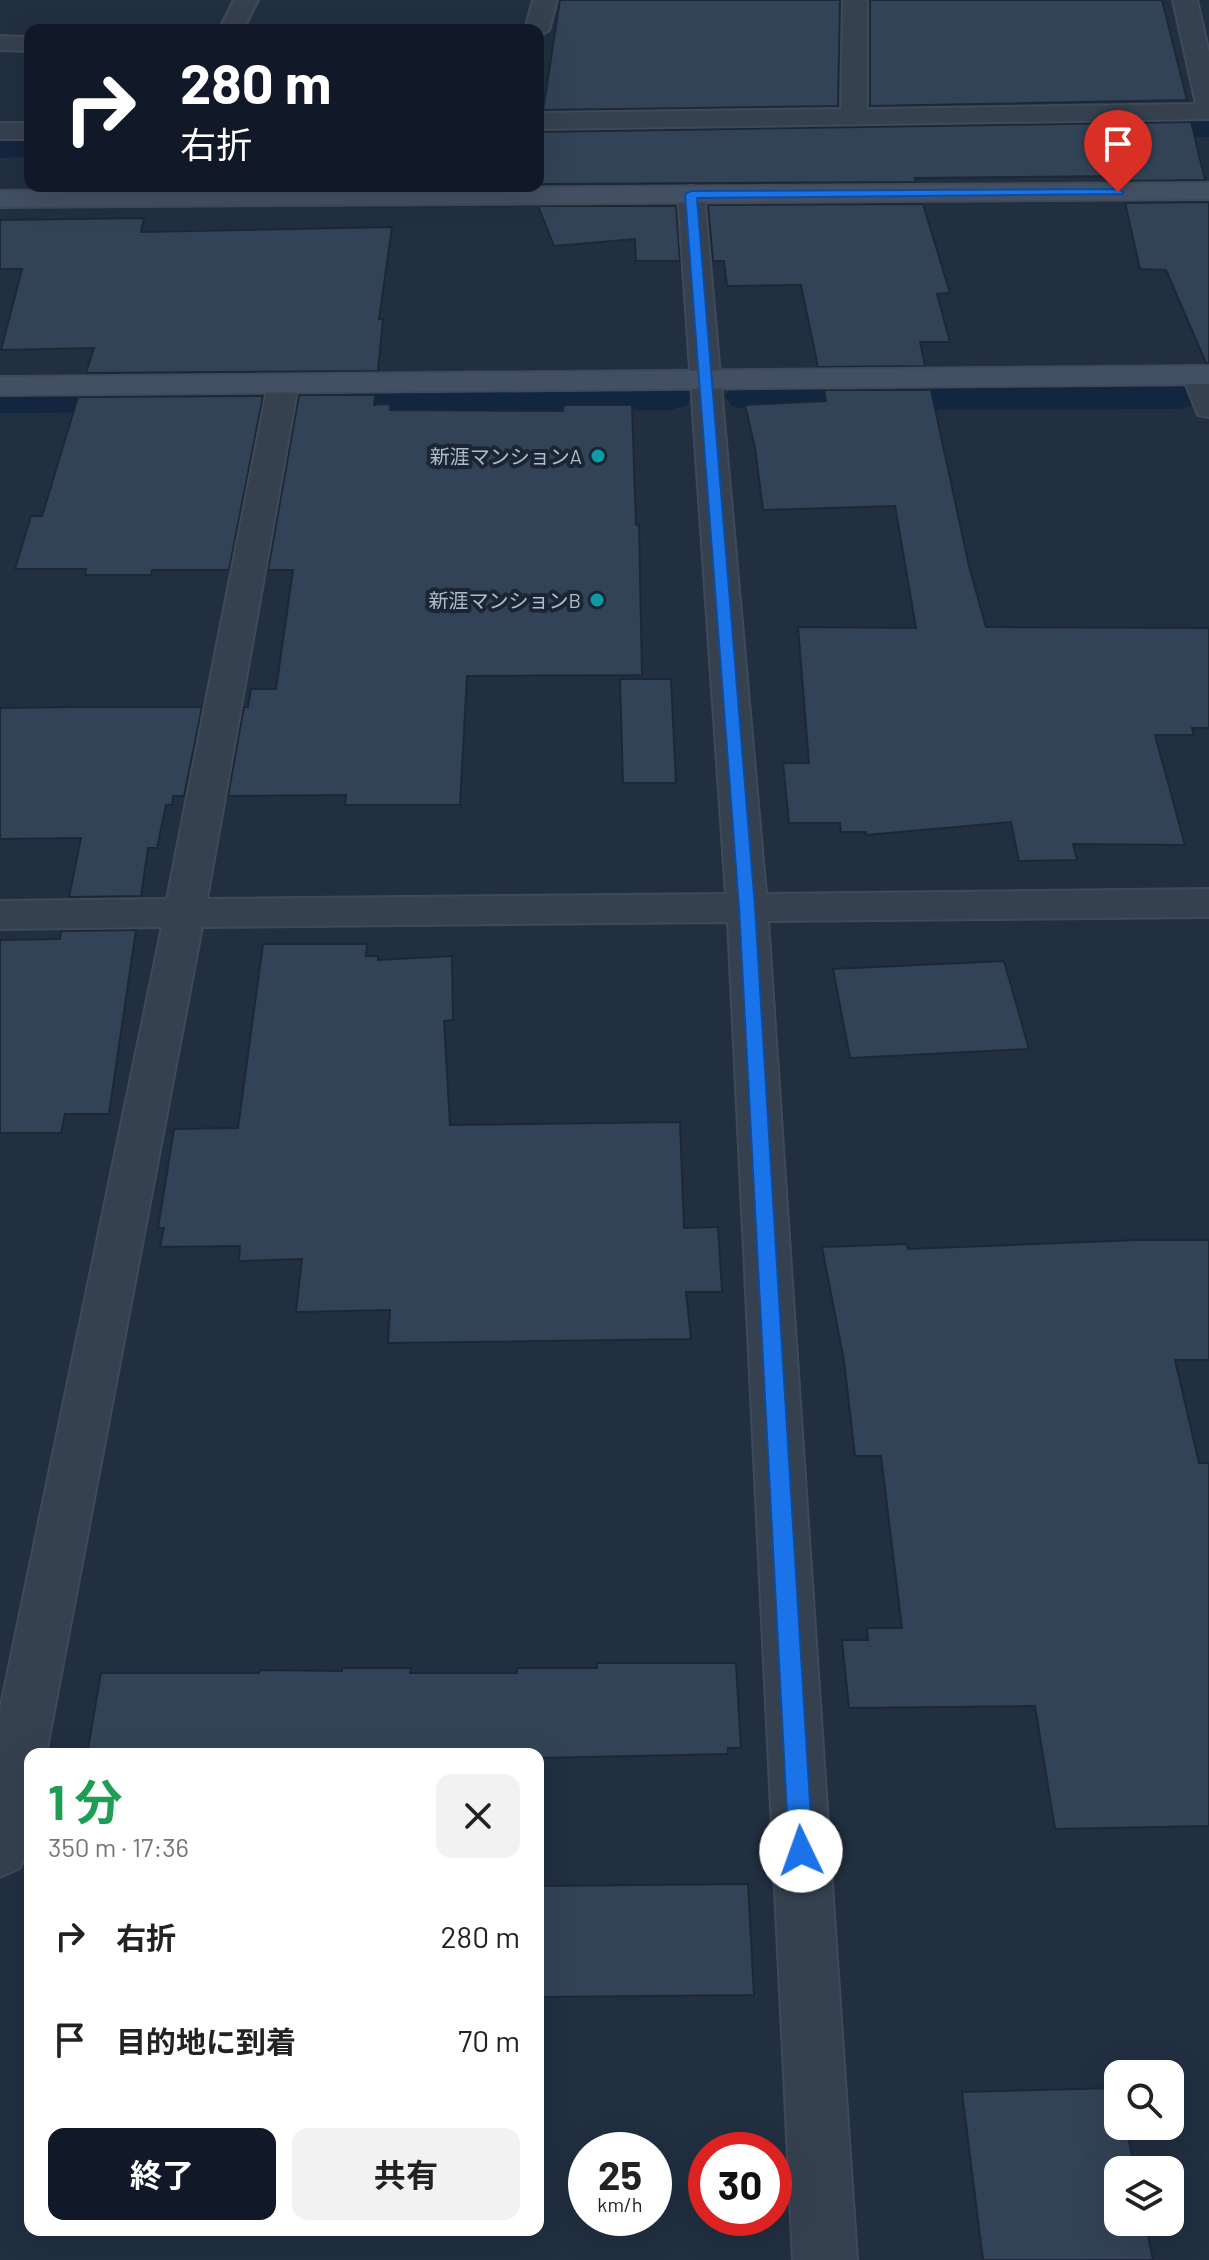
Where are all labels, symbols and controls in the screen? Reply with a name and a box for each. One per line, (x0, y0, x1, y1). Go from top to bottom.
text: 280 m (180, 48, 332, 115)
icon: right (48, 56, 152, 160)
pin (1084, 110, 1152, 192)
text: 右折 (180, 122, 252, 165)
icon: arrive (1096, 122, 1140, 166)
place label: 新涯マンションA (430, 444, 582, 468)
marker: 新涯マンションA (589, 447, 607, 465)
place label: 新涯マンションB (428, 588, 581, 612)
marker: 新涯マンションB (588, 591, 606, 609)
text: 1 分 (48, 1772, 123, 1830)
button: close (436, 1774, 520, 1858)
position arrow (759, 1809, 843, 1893)
text: 350 m · 17:36 (48, 1831, 189, 1862)
icon: right (48, 1914, 92, 1958)
text: 280 m (441, 1918, 520, 1954)
text: 右折 (116, 1919, 176, 1955)
icon: arrive (48, 2018, 92, 2062)
text: 70 m (458, 2022, 520, 2058)
text: 目的地に到着 (116, 2023, 296, 2059)
map controls (1104, 2060, 1184, 2236)
button: search (1104, 2060, 1184, 2140)
button: 終了 (48, 2128, 276, 2220)
button: 共有 (292, 2128, 520, 2220)
speed limit sign: 30 (688, 2132, 792, 2236)
text: 25 (598, 2150, 642, 2198)
button: layers (1104, 2156, 1184, 2236)
text: km/h (597, 2192, 643, 2216)

